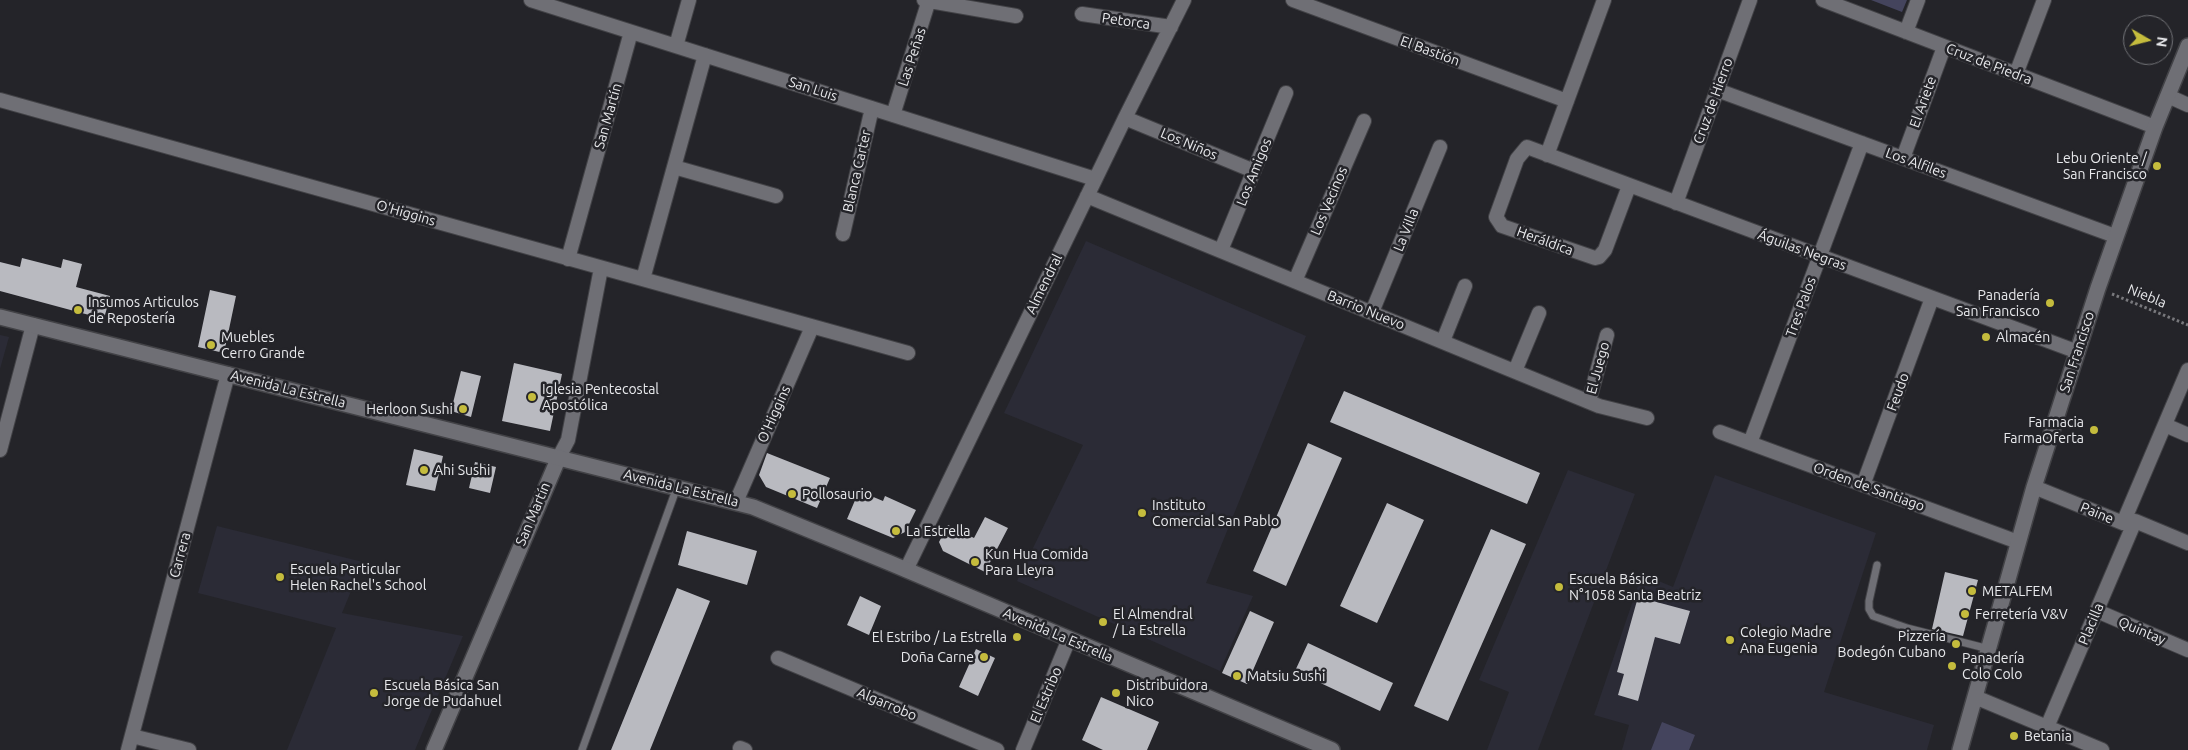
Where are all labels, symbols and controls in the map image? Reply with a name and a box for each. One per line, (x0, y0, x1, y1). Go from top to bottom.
street label: Petorca (1101, 9, 1151, 33)
north arrow (2123, 15, 2173, 65)
street label: Las Peñas (895, 26, 929, 88)
street label: El Bastión (1398, 33, 1462, 69)
text: N (2153, 36, 2171, 48)
street label: Cruz de Piedra (1944, 40, 2034, 88)
street label: Cruz de Hierro (1690, 56, 1736, 146)
street label: San Luis (786, 73, 840, 105)
street label: El Ariete (1906, 74, 1940, 130)
street label: San Martín (591, 81, 625, 151)
street label: Los Niños (1158, 124, 1220, 164)
street label: Blanca Carter (839, 128, 875, 214)
street label: Los Amigos (1233, 136, 1275, 208)
street label: Los Alfiles (1883, 144, 1949, 182)
place label: Lebu Oriente / San Francisco (2056, 150, 2147, 182)
marker: Lebu Oriente / San Francisco (2151, 160, 2163, 172)
street label: Los Vecinos (1307, 164, 1351, 238)
street label: O'Higgins (374, 197, 438, 229)
street label: La Villa (1390, 206, 1422, 254)
street label: Heráldica (1514, 223, 1576, 259)
street label: Águilas Negras (1755, 226, 1849, 274)
street label: Almendral (1022, 251, 1066, 317)
street label: Tres Palos (1782, 275, 1820, 339)
street label: Niebla (2125, 281, 2169, 311)
street label: Barrio Nuevo (1325, 287, 1407, 333)
place label: Panadería San Francisco (1956, 287, 2040, 320)
place label: Insumos Articulos de Repostería (88, 294, 199, 326)
marker: Panadería San Francisco (2044, 297, 2056, 309)
marker: Insumos Articulos de Repostería (72, 304, 84, 316)
street label: San Francisco (2056, 309, 2098, 395)
place label: Muebles Cerro Grande (221, 329, 305, 362)
place label: Almacén (1996, 329, 2050, 345)
marker: Almacén (1980, 331, 1992, 343)
marker: Muebles Cerro Grande (205, 339, 217, 351)
street label: El Juego (1583, 340, 1613, 396)
street label: Avenida La Estrella (229, 367, 347, 411)
street label: Feudo (1883, 371, 1913, 413)
place label: Iglesia Pentecostal Apostólica (542, 381, 659, 414)
street label: O'Higgins (754, 383, 794, 445)
marker: Iglesia Pentecostal Apostólica (526, 391, 538, 403)
place label: Herloon Sushi (366, 401, 453, 417)
marker: Herloon Sushi (457, 403, 469, 415)
place label: Farmacia FarmaOferta (2004, 414, 2084, 447)
marker: Farmacia FarmaOferta (2088, 424, 2100, 436)
street label: Orden de Santiago (1811, 459, 1927, 515)
place label: Ahi Sushi (434, 462, 491, 478)
marker: Ahi Sushi (418, 464, 430, 476)
street label: Avenida La Estrella (622, 466, 740, 510)
street label: San Martín (512, 480, 554, 548)
place label: Pollosaurio (802, 486, 872, 502)
marker: Pollosaurio (786, 488, 798, 500)
place label: Instituto Comercial San Pablo (1152, 497, 1279, 530)
street label: Paine (2078, 499, 2116, 527)
marker: Instituto Comercial San Pablo (1136, 507, 1148, 519)
place label: La Estrella (906, 523, 971, 539)
marker: La Estrella (890, 525, 902, 537)
street label: Carrera (166, 530, 194, 580)
place label: Kun Hua Comida Para Lleyra (985, 546, 1088, 578)
marker: Kun Hua Comida Para Lleyra (969, 556, 981, 568)
place label: Escuela Particular Helen Rachel's School (290, 561, 426, 594)
marker: Escuela Particular Helen Rachel's School (274, 571, 286, 583)
place label: Escuela Básica N°1058 Santa Beatriz (1569, 571, 1701, 604)
marker: Escuela Básica N°1058 Santa Beatriz (1553, 581, 1565, 593)
place label: METALFEM (1982, 583, 2053, 599)
marker: METALFEM (1966, 585, 1978, 597)
street label: Placilla (2075, 601, 2107, 647)
street label: Avenida La Estrella (1000, 604, 1116, 666)
place label: El Almendral / La Estrella (1113, 606, 1193, 638)
place label: Ferretería V&V (1975, 606, 2068, 622)
marker: Ferretería V&V (1959, 608, 1971, 620)
street label: Quintay (2116, 614, 2168, 648)
marker: El Almendral / La Estrella (1097, 616, 1109, 628)
place label: Colegio Madre Ana Eugenia (1740, 624, 1832, 656)
place label: Pizzería Bodegón Cubano (1838, 628, 1946, 660)
place label: El Estribo / La Estrella (872, 629, 1007, 645)
marker: El Estribo / La Estrella (1011, 631, 1023, 643)
marker: Colegio Madre Ana Eugenia (1724, 634, 1736, 646)
marker: Pizzería Bodegón Cubano (1950, 638, 1962, 650)
place label: Doña Carne (901, 649, 974, 665)
place label: Panadería Colo Colo (1962, 650, 2024, 682)
marker: Doña Carne (978, 651, 990, 663)
marker: Panadería Colo Colo (1946, 660, 1958, 672)
street label: El Estribo (1027, 664, 1065, 726)
place label: Matsiu Sushi (1247, 668, 1325, 684)
marker: Matsiu Sushi (1231, 670, 1243, 682)
place label: Escuela Básica San Jorge de Pudahuel (384, 677, 502, 710)
place label: Distribuidora Nico (1126, 677, 1208, 710)
street label: Algarrobo (855, 684, 919, 724)
marker: Escuela Básica San Jorge de Pudahuel (368, 687, 380, 699)
marker: Distribuidora Nico (1110, 687, 1122, 699)
place label: Betania (2024, 728, 2072, 744)
marker: Betania (2008, 730, 2020, 742)

